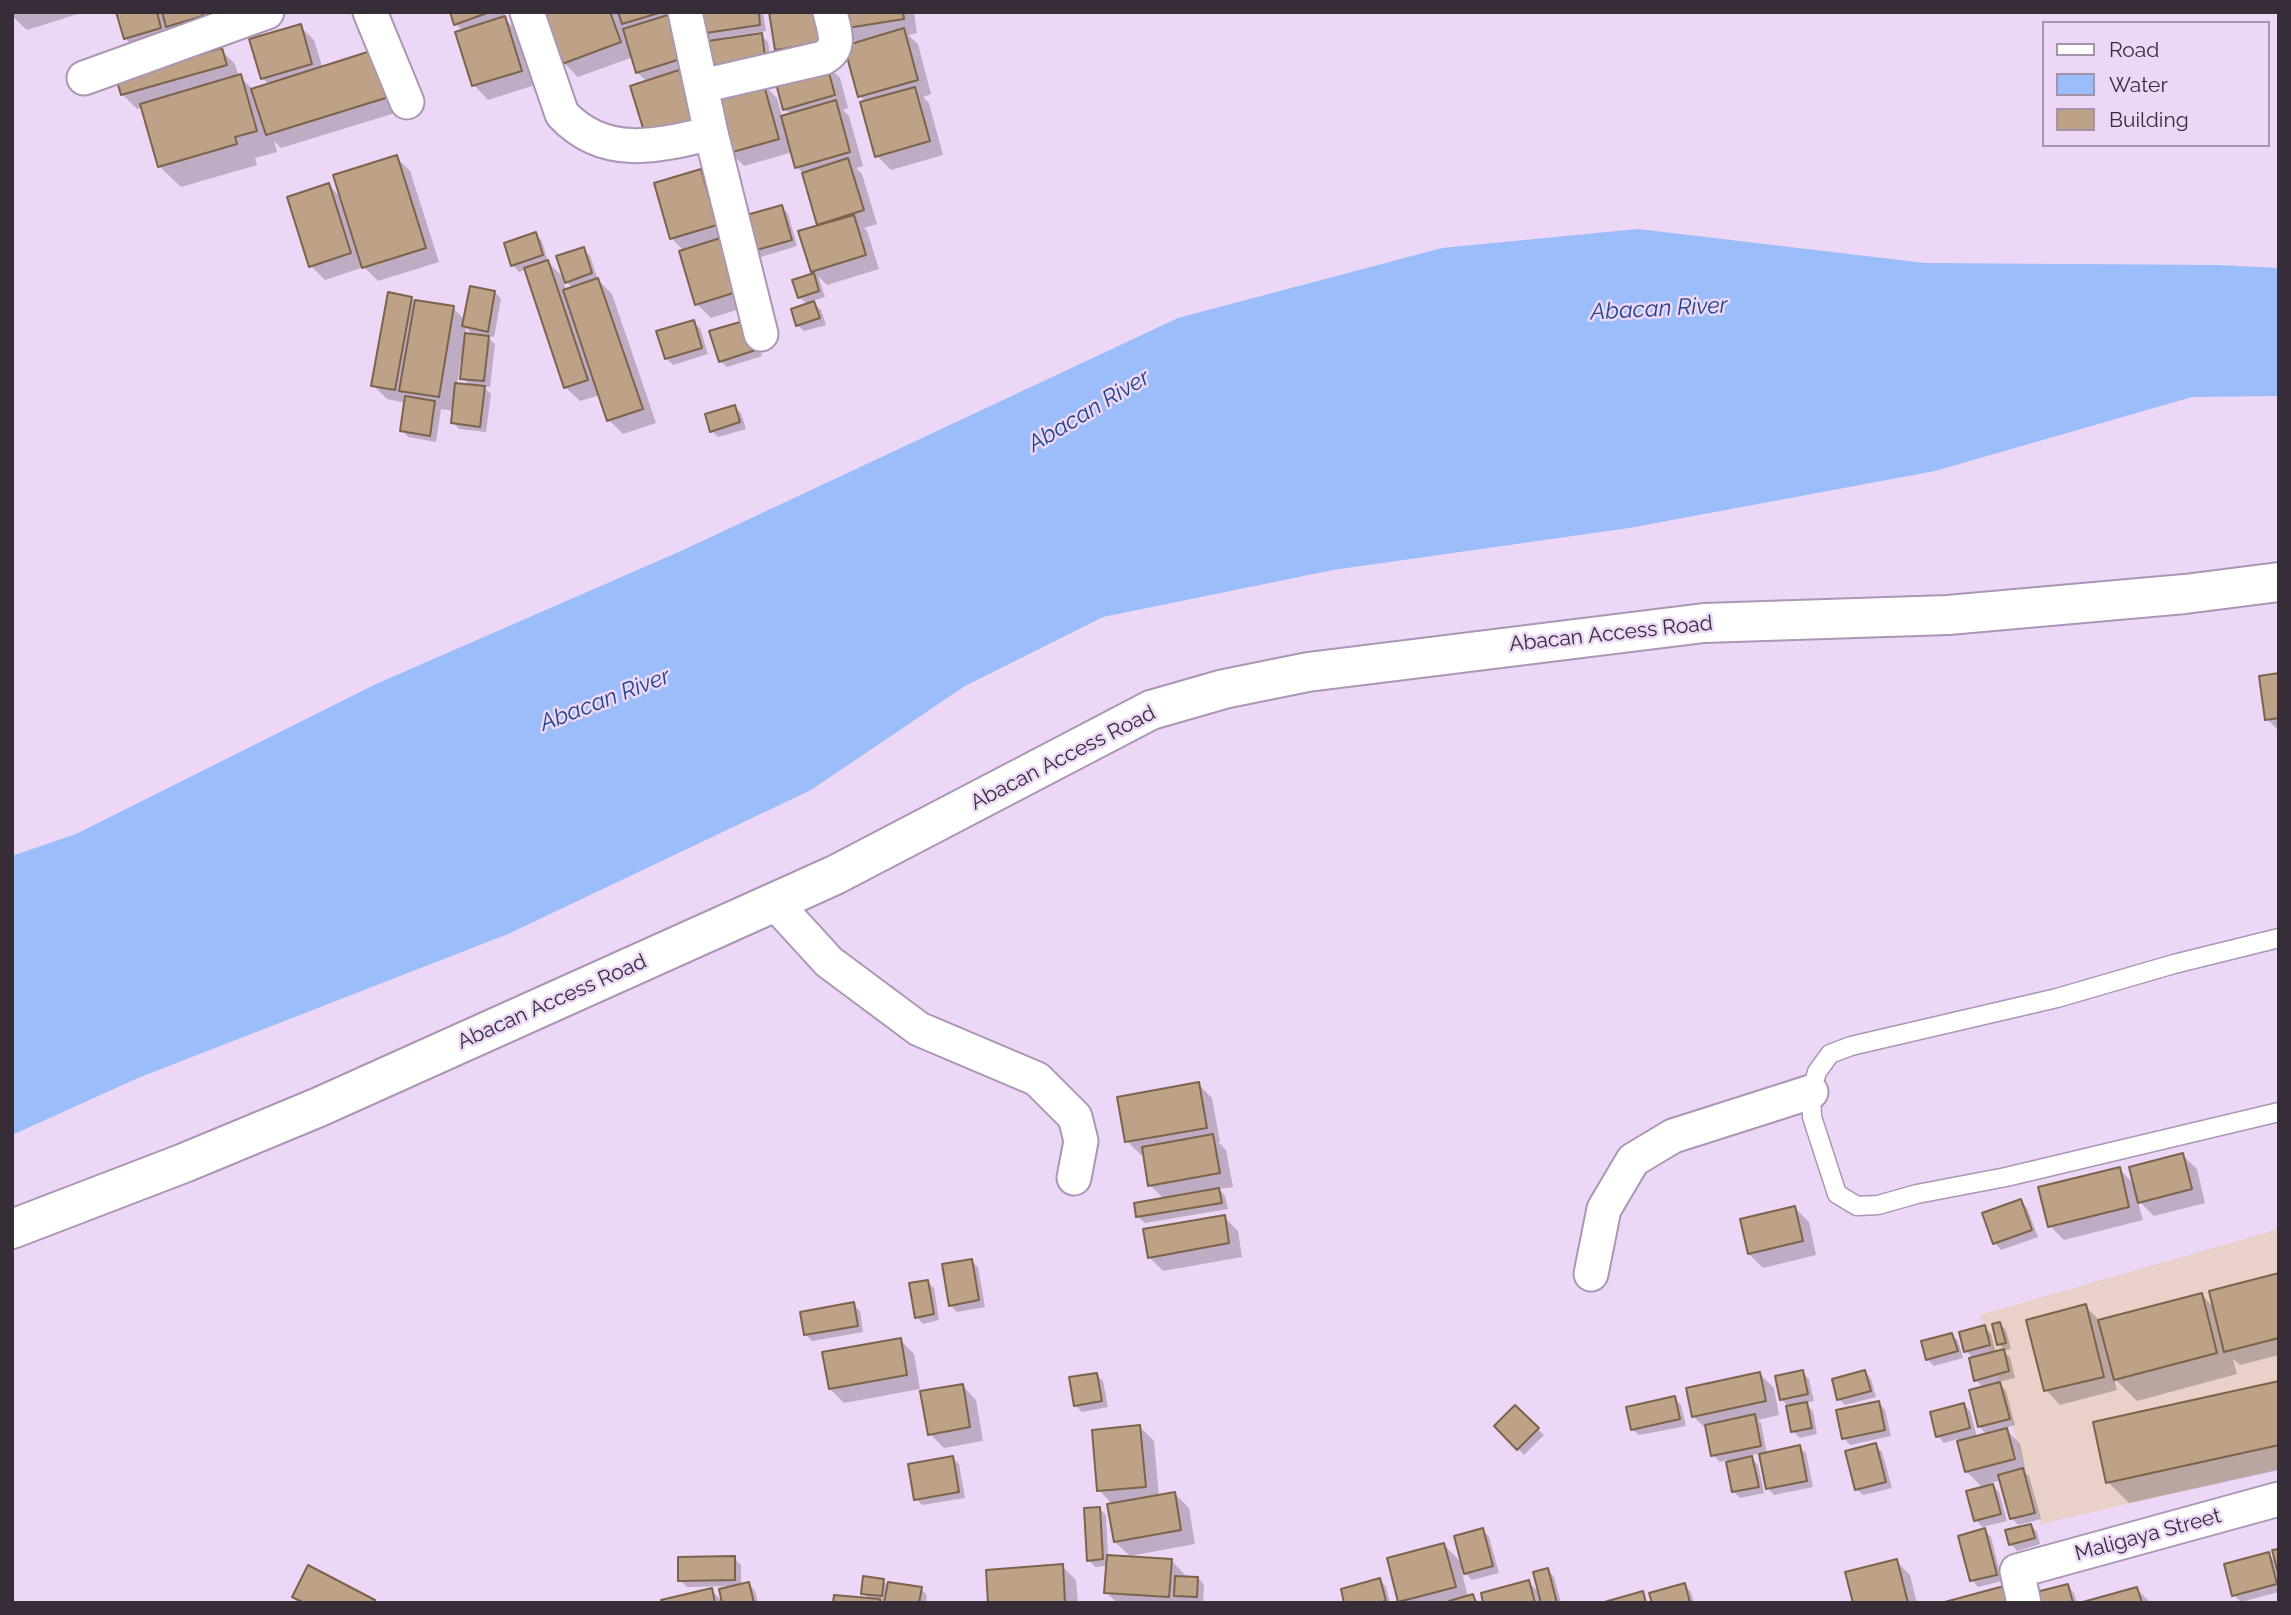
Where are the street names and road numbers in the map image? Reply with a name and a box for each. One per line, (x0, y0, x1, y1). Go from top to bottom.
street label: Abacan Access Road (1508, 611, 1714, 657)
street label: Abacan Access Road (966, 700, 1160, 816)
street label: Abacan Access Road (454, 949, 650, 1055)
street label: Maligaya Street (2072, 1503, 2224, 1567)

